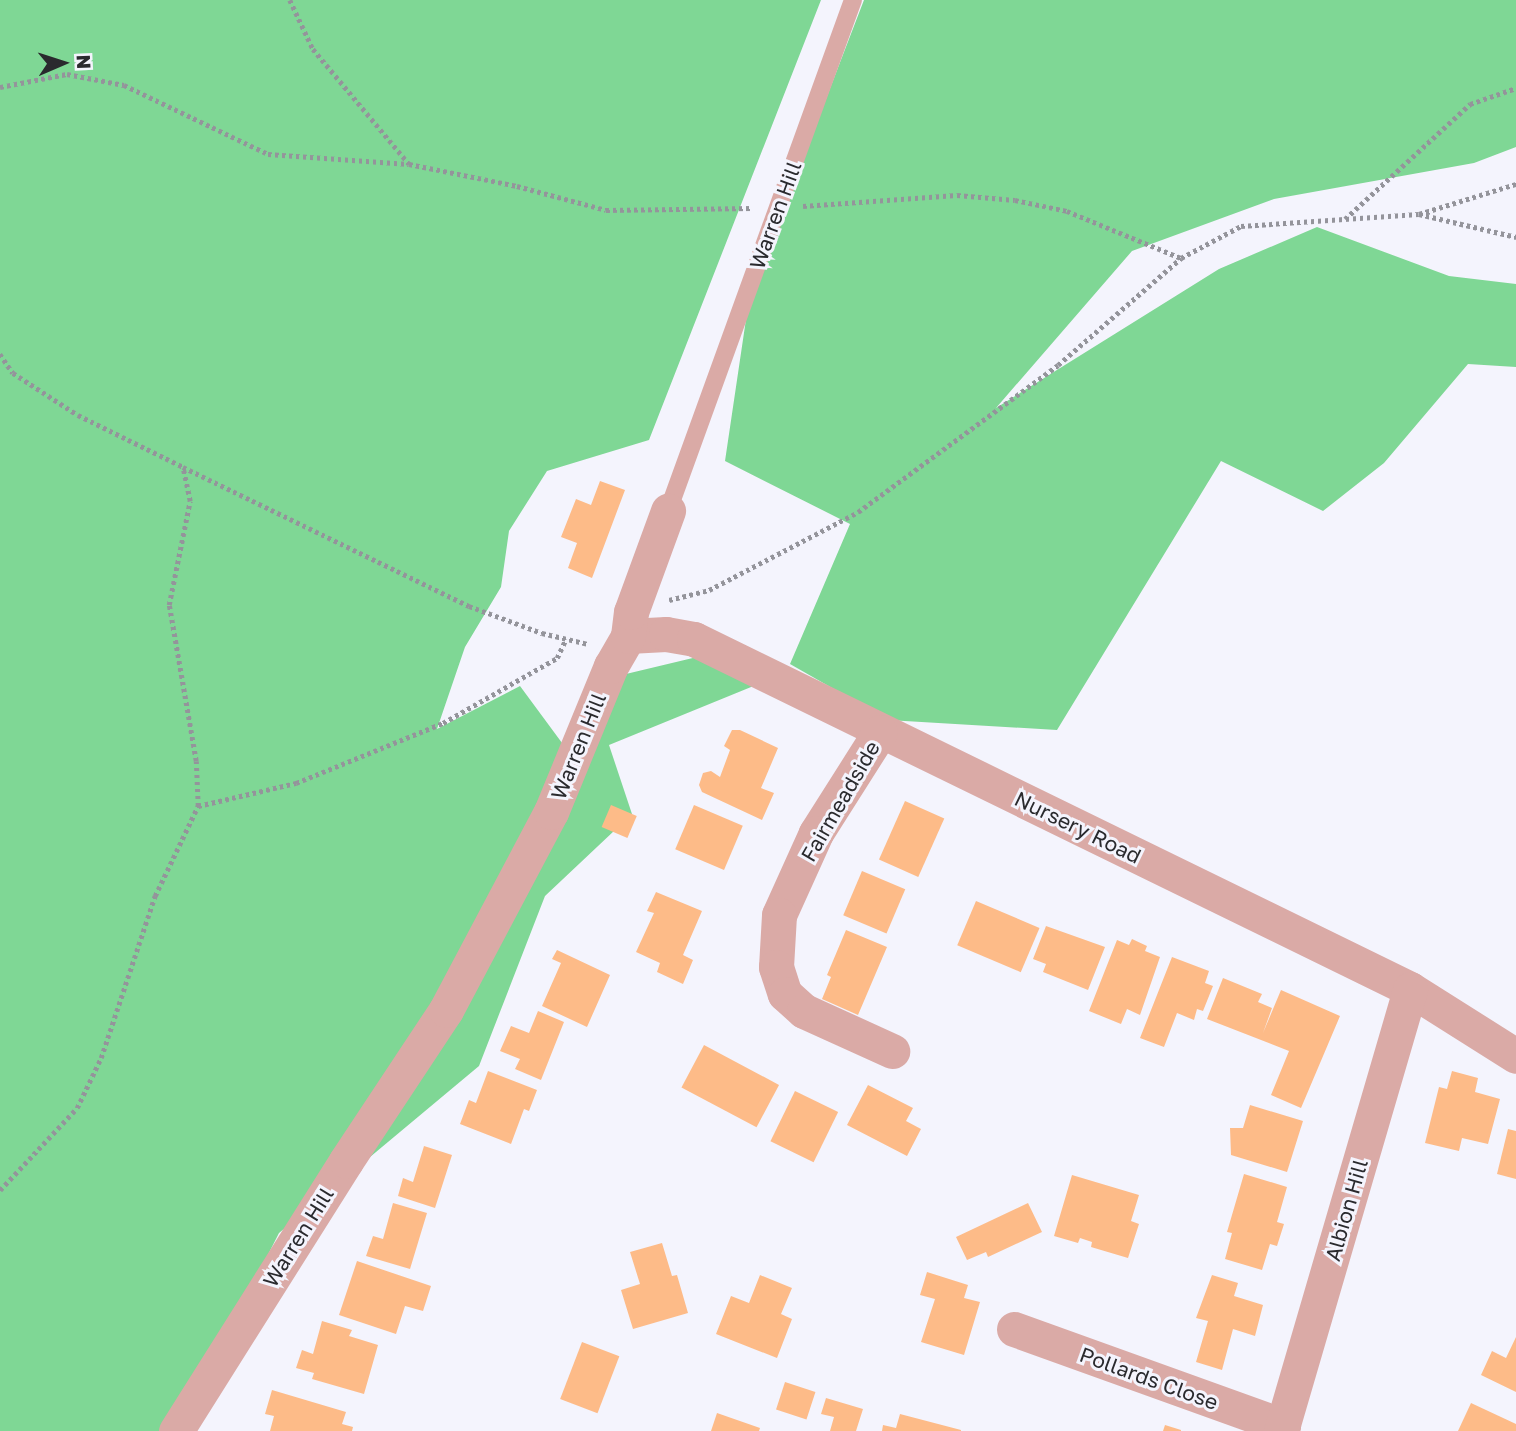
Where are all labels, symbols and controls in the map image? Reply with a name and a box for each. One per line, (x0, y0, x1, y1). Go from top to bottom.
north arrow (28, 28, 98, 98)
text: N (73, 54, 96, 70)
street label: Warren Hill (744, 158, 806, 272)
street label: Warren Hill (545, 689, 611, 803)
street label: Fairmeadside (795, 736, 885, 866)
street label: Nursery Road (1011, 786, 1145, 868)
street label: Albion Hill (1319, 1156, 1373, 1264)
street label: Warren Hill (257, 1183, 339, 1291)
street label: Pollards Close (1076, 1341, 1222, 1415)

